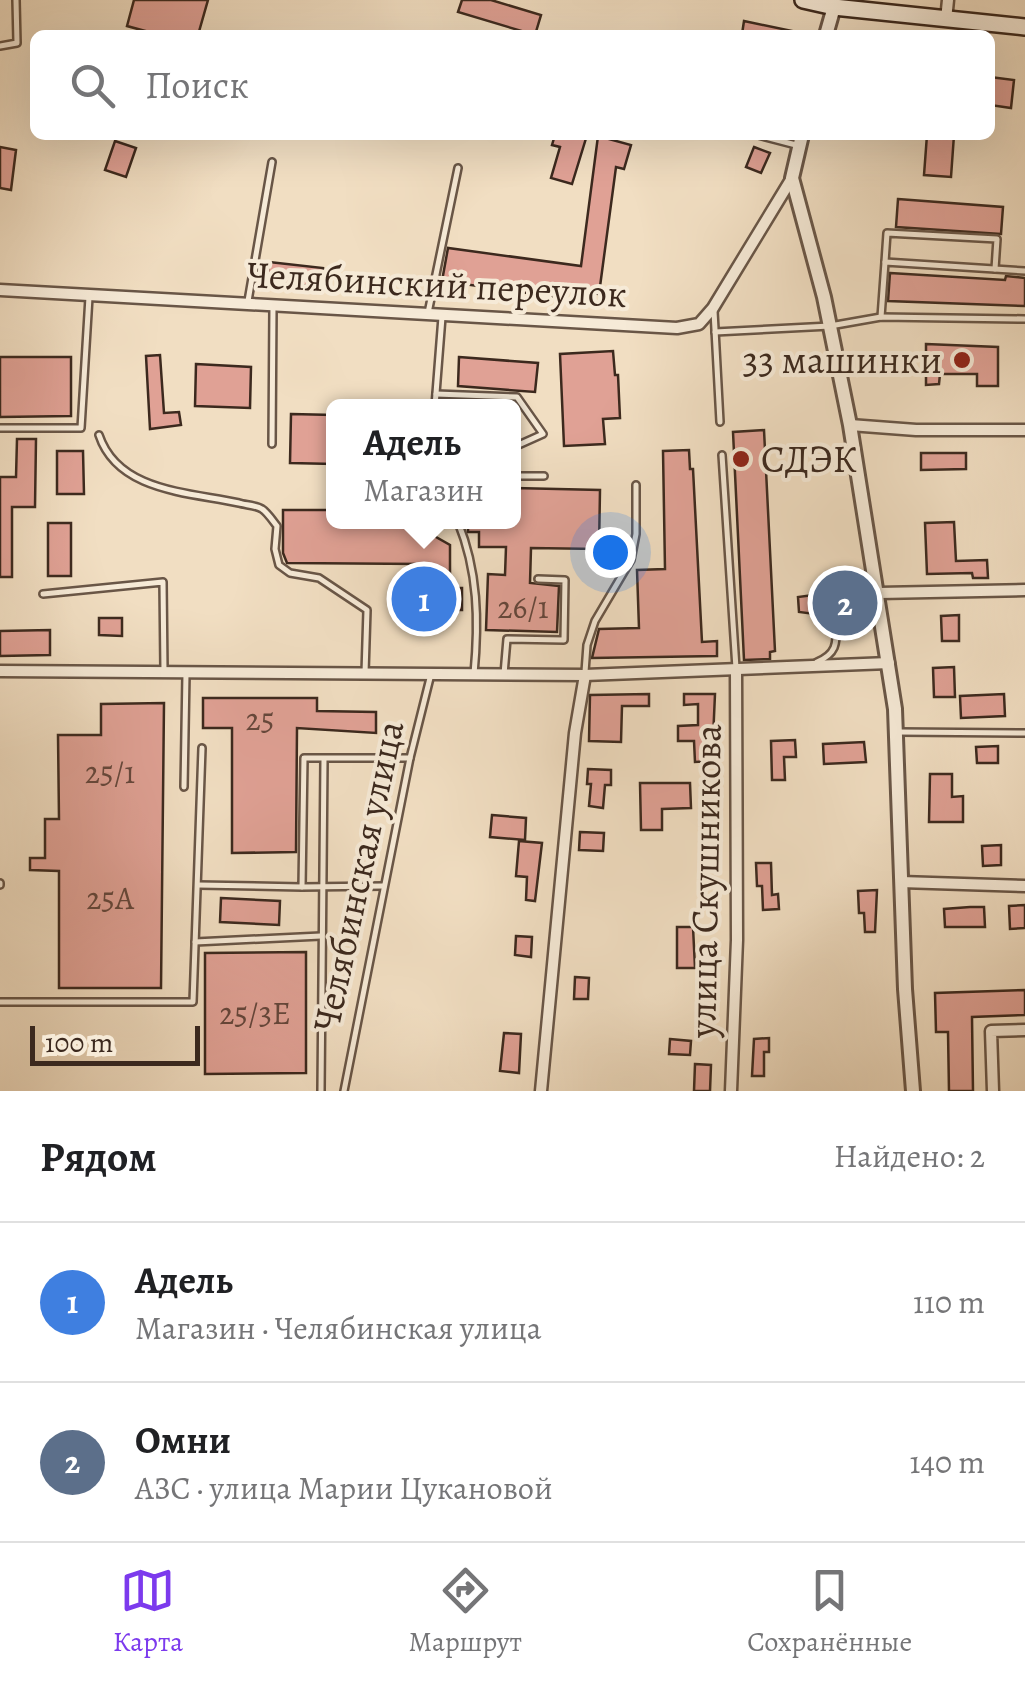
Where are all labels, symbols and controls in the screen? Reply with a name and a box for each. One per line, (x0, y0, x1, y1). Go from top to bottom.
search box (30, 30, 995, 140)
icon: search (65, 58, 120, 113)
text: Поиск (145, 59, 249, 111)
street label: Челябинский переулок (246, 248, 628, 320)
place label: 33 машинки (742, 334, 942, 386)
marker: 33 машинки (951, 349, 973, 371)
popup (326, 399, 521, 529)
text: Адель (363, 416, 461, 468)
place label: СДЭК (761, 433, 857, 485)
marker: СДЭК (730, 448, 752, 470)
text: Магазин (363, 468, 484, 512)
your location (585, 527, 636, 578)
pin: 1 (392, 562, 456, 636)
pin: 2 (812, 566, 878, 640)
house number: 26/1 (497, 585, 549, 629)
house number: 25 (246, 697, 274, 741)
street label: Челябинская улица (300, 715, 416, 1036)
street label: улица Скушникова (676, 723, 734, 1039)
house number: 25/1 (85, 750, 135, 794)
house number: 25А (86, 876, 135, 920)
house number: 25/3Е (219, 991, 291, 1035)
scale bar (30, 1021, 200, 1066)
text: 100 m (45, 1024, 113, 1062)
text: Рядом (40, 1128, 157, 1185)
text: Найдено: 2 (834, 1134, 985, 1178)
text: Адель (135, 1254, 233, 1306)
text: 1 (67, 1280, 78, 1324)
text: 110 m (913, 1280, 985, 1324)
text: Магазин · Челябинская улица (135, 1306, 541, 1350)
text: Омни (135, 1414, 231, 1466)
text: 2 (65, 1440, 80, 1484)
text: 140 m (910, 1440, 985, 1484)
text: АЗС · улица Марии Цукановой (135, 1466, 553, 1510)
tab: Карта (113, 1563, 183, 1661)
tab: Маршрут (409, 1563, 522, 1661)
tab: Сохранённые (747, 1563, 912, 1661)

